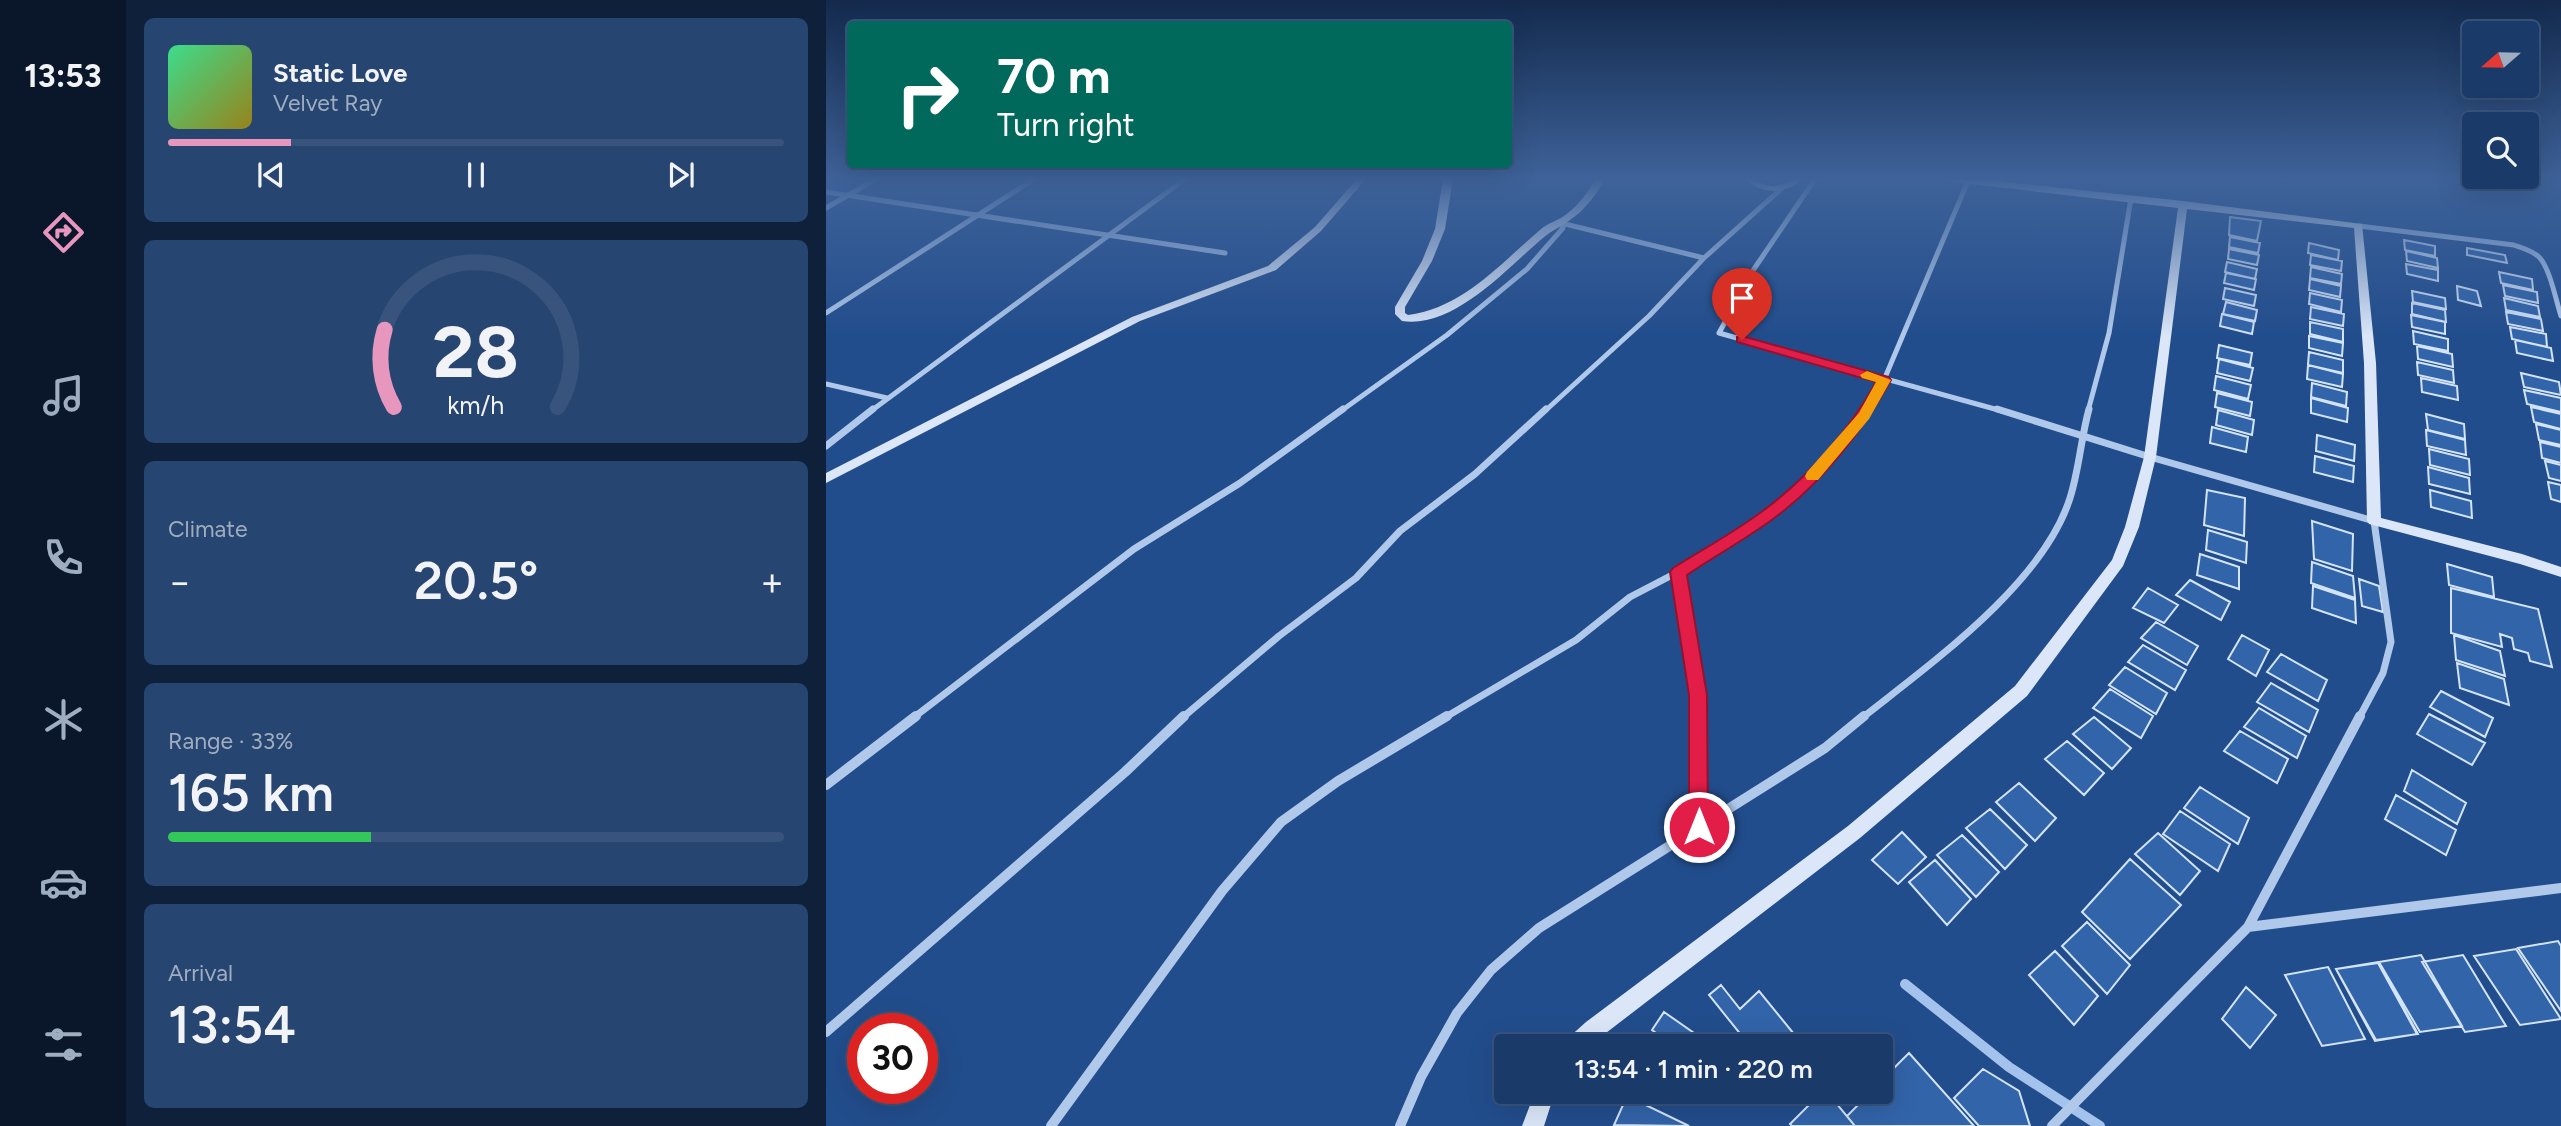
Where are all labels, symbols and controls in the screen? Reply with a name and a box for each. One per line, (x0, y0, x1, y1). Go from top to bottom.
north arrow (2462, 21, 2539, 98)
map controls (2462, 21, 2539, 189)
text: 70 m (997, 46, 1110, 105)
icon: right (882, 49, 973, 140)
text: 13:53 (24, 57, 102, 95)
text: Static Love (273, 57, 407, 89)
text: Velvet Ray (273, 89, 382, 117)
text: Turn right (997, 106, 1135, 144)
button: search (2462, 112, 2539, 189)
icon: previous (252, 156, 290, 194)
icon: pause (457, 156, 495, 194)
icon: next (662, 156, 700, 194)
icon: directions (39, 208, 88, 257)
pin (1712, 268, 1772, 340)
icon: arrive (1723, 279, 1761, 317)
text: 28 (433, 309, 519, 396)
icon: music (39, 371, 88, 420)
text: km/h (447, 390, 505, 420)
text: Climate (168, 515, 247, 543)
icon: phone (39, 533, 88, 582)
text: 20.5° (414, 550, 538, 612)
text: − (168, 559, 192, 605)
text: + (760, 559, 784, 605)
icon: climate (39, 695, 88, 744)
text: Range · 33% (168, 727, 293, 755)
text: 165 km (168, 762, 334, 824)
position arrow (1662, 790, 1736, 864)
icon: car (39, 858, 88, 907)
text: Arrival (168, 959, 233, 987)
text: 13:54 (168, 994, 296, 1056)
speed limit sign: 30 (847, 1013, 938, 1104)
icon: filters (39, 1020, 88, 1069)
text: 13:54 · 1 min · 220 m (1574, 1053, 1813, 1085)

